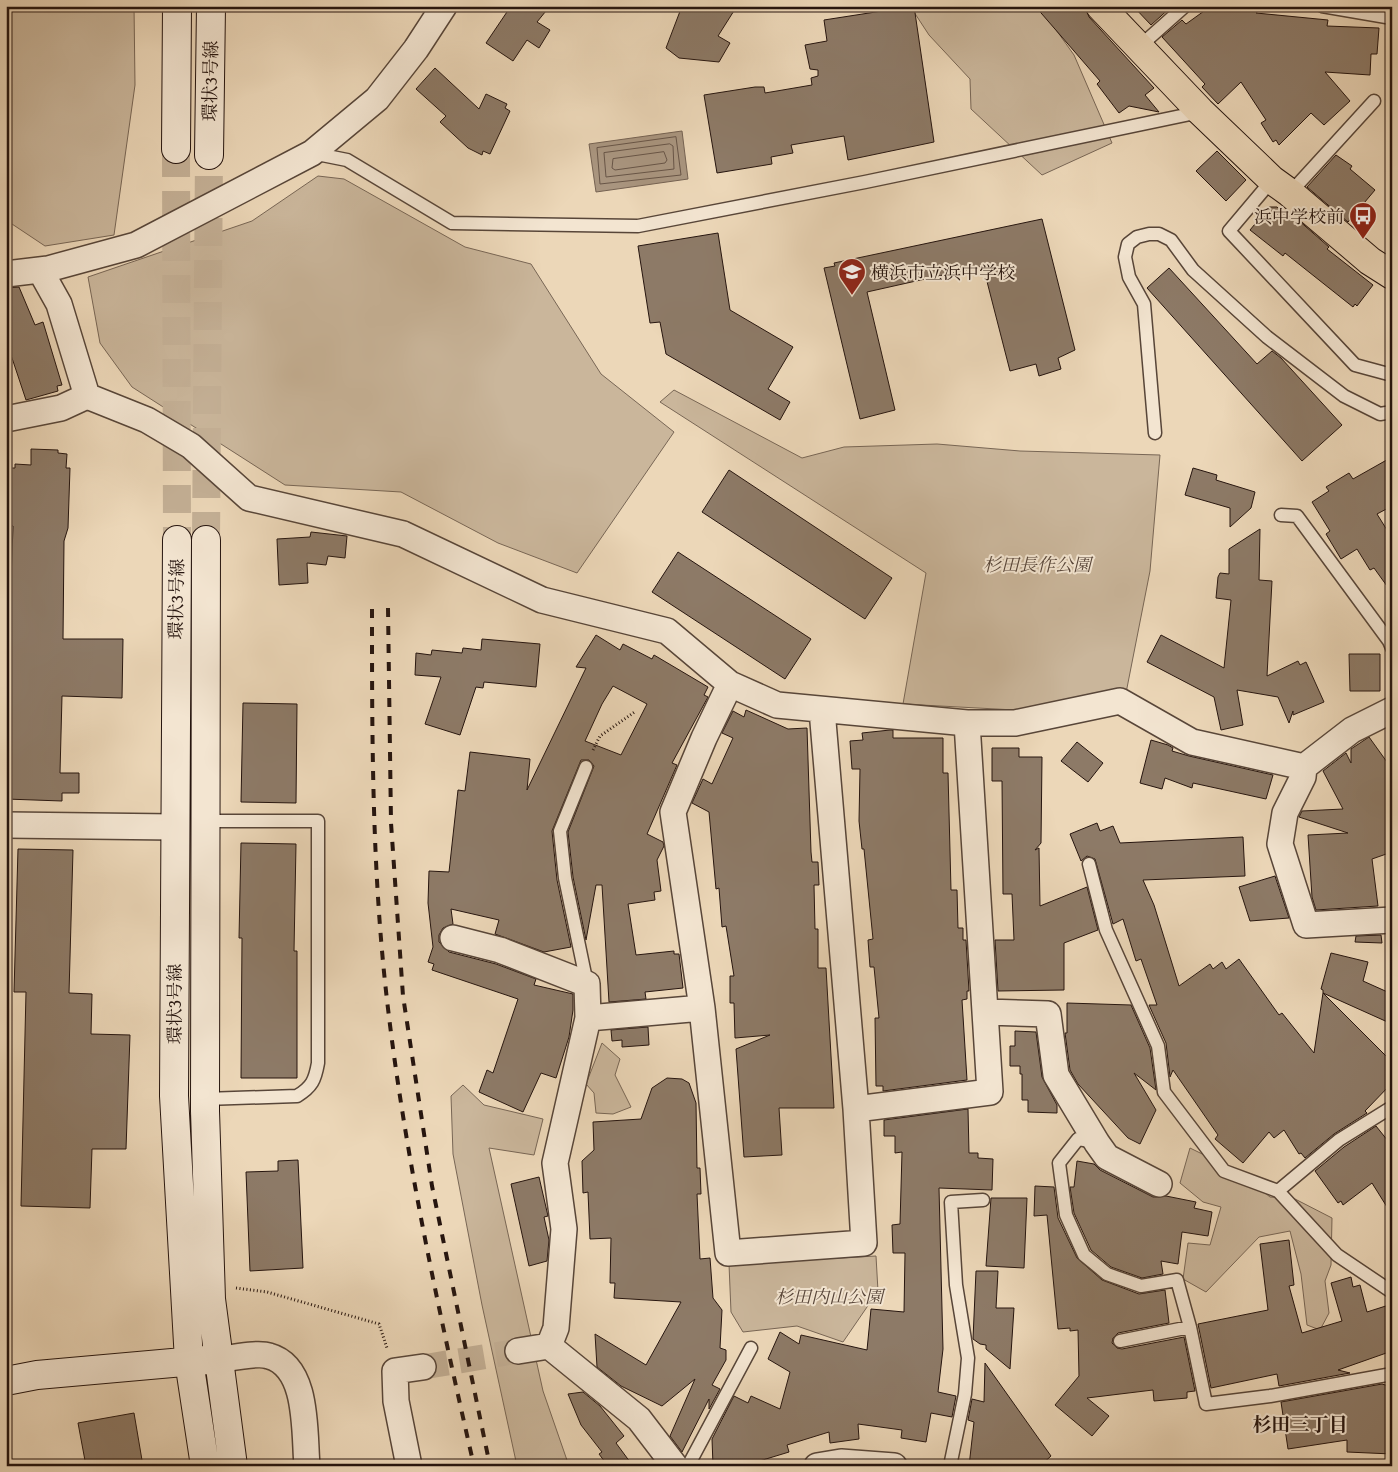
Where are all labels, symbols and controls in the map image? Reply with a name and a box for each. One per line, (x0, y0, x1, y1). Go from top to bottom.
street label: 環状3号線 (196, 40, 224, 122)
bus stop icon: 浜中学校前 (1348, 201, 1378, 240)
place label: 浜中学校前 (1254, 203, 1344, 230)
school or university icon: 横浜市立浜中学校 (837, 257, 867, 296)
place label: 横浜市立浜中学校 (871, 259, 1015, 286)
park label: 杉田長作公園 (983, 551, 1094, 578)
street label: 環状3号線 (162, 558, 190, 640)
street label: 環状3号線 (161, 964, 188, 1044)
park label: 杉田内山公園 (775, 1283, 886, 1310)
district label: 杉田三丁目 (1252, 1410, 1348, 1438)

